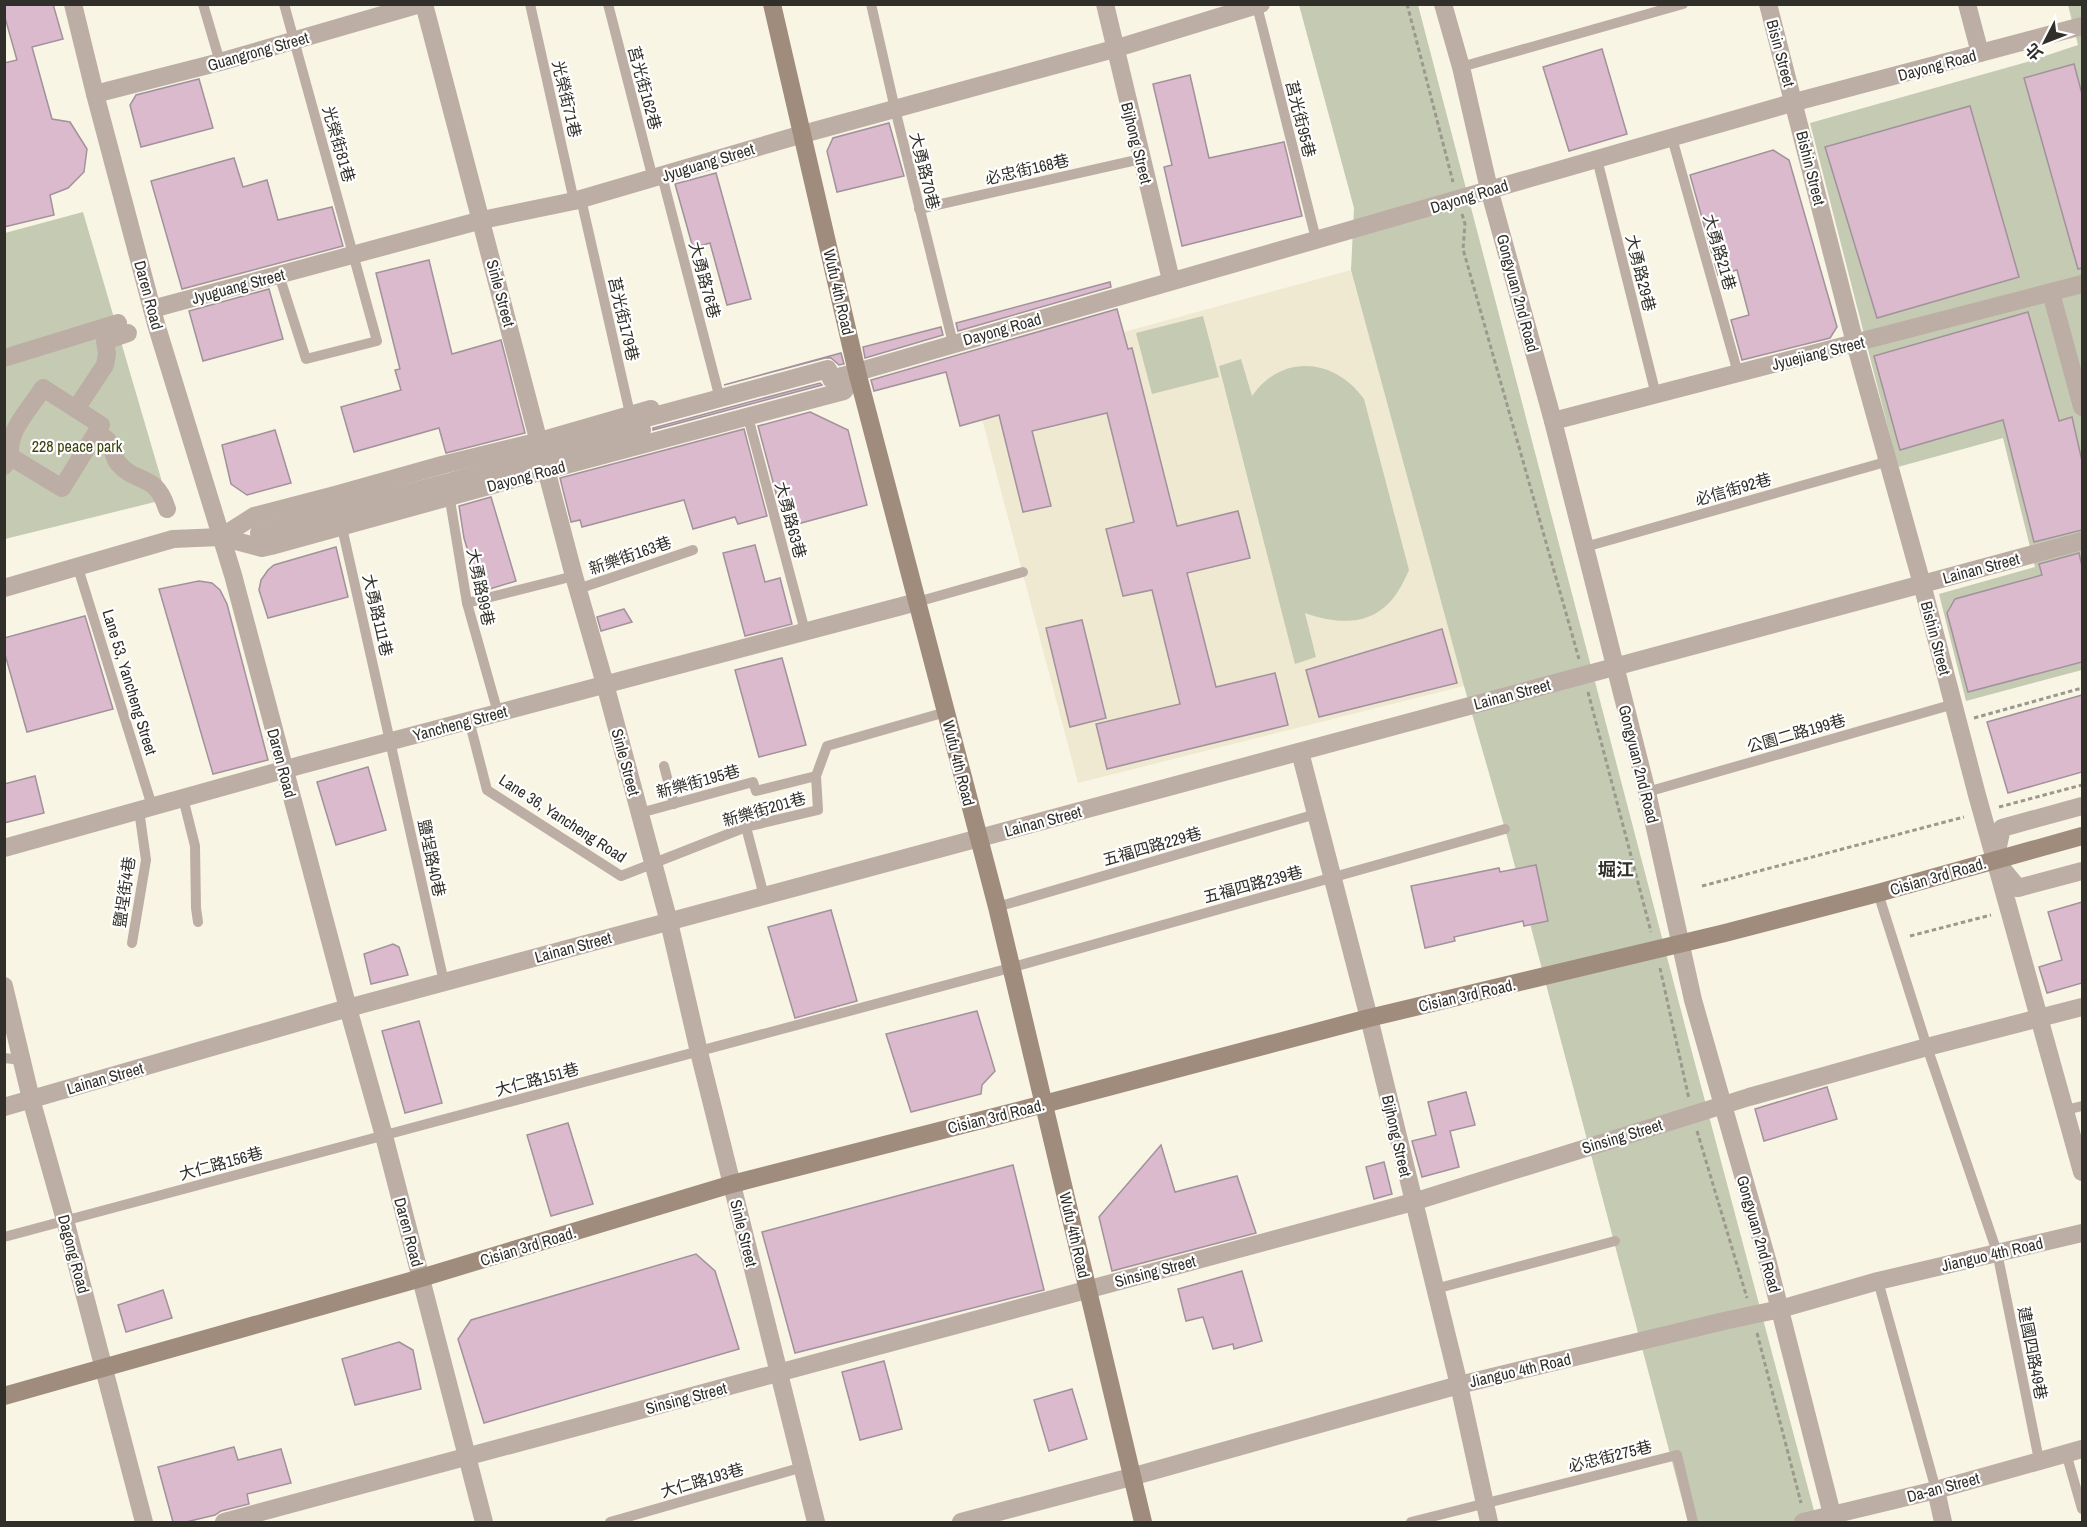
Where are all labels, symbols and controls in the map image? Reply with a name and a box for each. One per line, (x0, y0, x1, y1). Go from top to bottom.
north arrow (2015, 12, 2075, 72)
street label: Bisin Street (1762, 17, 1801, 89)
street label: Guangrong Street (205, 26, 311, 76)
text: 北 (2020, 39, 2047, 65)
street label: 莒光街162巷 (623, 44, 667, 132)
street label: Dayong Road (1895, 44, 1979, 86)
street label: 光榮街71巷 (547, 58, 587, 140)
street label: 莒光街95巷 (1281, 78, 1321, 160)
street label: Bijhong Street (1116, 100, 1158, 186)
street label: 光榮街81巷 (318, 103, 360, 185)
street label: Bishin Street (1791, 129, 1831, 208)
street label: 大勇路70巷 (905, 130, 945, 212)
street label: Jyuguang Street (659, 137, 757, 186)
street label: 必忠街168巷 (983, 149, 1071, 189)
street label: Dayong Road (1427, 174, 1511, 218)
street label: 大勇路21巷 (1699, 211, 1741, 293)
street label: Gongyuan 2nd Road (1492, 232, 1544, 354)
street label: 大勇路29巷 (1621, 232, 1661, 314)
street label: 大勇路76巷 (684, 239, 726, 321)
street label: Wufu 4th Road (818, 247, 860, 337)
street label: Sinle Street (482, 257, 521, 329)
street label: Daren Road (129, 258, 169, 332)
street label: Jyuguang Street (189, 263, 287, 309)
street label: 莒光街179巷 (604, 275, 644, 363)
street label: Dayong Road (960, 307, 1044, 351)
street label: Jyuejiang Street (1769, 331, 1867, 375)
park label: 228 peace park (32, 435, 123, 457)
street label: Dayong Road (484, 455, 568, 497)
street label: 必信街92巷 (1692, 468, 1774, 510)
street label: 大勇路63巷 (770, 479, 812, 561)
street label: 新樂街163巷 (586, 531, 674, 579)
street label: 大勇路99巷 (462, 546, 500, 628)
street label: Lainan Street (1940, 547, 2022, 589)
street label: 大勇路111巷 (358, 572, 398, 658)
street label: Bishin Street (1916, 599, 1957, 678)
street label: Lane 53, Yancheng Street (97, 606, 163, 758)
street label: Lainan Street (1471, 673, 1553, 715)
street label: Yancheng Street (410, 700, 510, 746)
street label: Gongyuan 2nd Road (1614, 703, 1664, 825)
street label: 公園二路199巷 (1744, 708, 1848, 758)
street label: Wufu 4th Road (938, 718, 980, 808)
street label: Daren Road (262, 726, 302, 800)
street label: Sinle Street (607, 726, 646, 798)
street label: 新樂街195巷 (654, 759, 742, 803)
street label: Lane 36, Yancheng Road (495, 769, 631, 867)
street label: 新樂街201巷 (720, 787, 808, 831)
street label: Lainan Street (1002, 800, 1084, 842)
street label: 鹽埕路40巷 (413, 817, 451, 899)
street label: 五福四路229巷 (1100, 821, 1204, 871)
street label: Cisian 3rd Road. (1887, 852, 1989, 900)
street label: 鹽埕街4巷 (108, 855, 140, 929)
district label: 堀江 (1598, 857, 1634, 882)
street label: 五福四路239巷 (1201, 860, 1305, 908)
street label: Lainan Street (532, 926, 614, 968)
street label: Cisian 3rd Road. (1416, 973, 1518, 1017)
street label: Lainan Street (64, 1056, 146, 1099)
street label: 大仁路151巷 (493, 1057, 581, 1101)
street label: Cisian 3rd Road. (945, 1093, 1047, 1139)
street label: Bijhong Street (1377, 1093, 1417, 1179)
street label: Sinsing Street (1579, 1113, 1665, 1159)
street label: 大仁路156巷 (177, 1141, 265, 1185)
street label: Gongyuan 2nd Road (1732, 1173, 1786, 1295)
street label: Wufu 4th Road (1054, 1190, 1096, 1280)
street label: Daren Road (389, 1195, 429, 1269)
street label: Sinle Street (725, 1197, 763, 1269)
street label: Dagong Road (53, 1212, 95, 1296)
street label: Cisian 3rd Road. (477, 1221, 579, 1271)
street label: Jianguo 4th Road (1939, 1232, 2045, 1276)
street label: Sinsing Street (1112, 1250, 1198, 1292)
street label: 建國四路49巷 (2013, 1304, 2053, 1402)
street label: Jianguo 4th Road (1467, 1348, 1573, 1392)
street label: Sinsing Street (643, 1377, 729, 1419)
street label: 必忠街275巷 (1566, 1435, 1654, 1477)
street label: 大仁路193巷 (658, 1458, 746, 1502)
street label: Da-an Street (1904, 1467, 1982, 1507)

